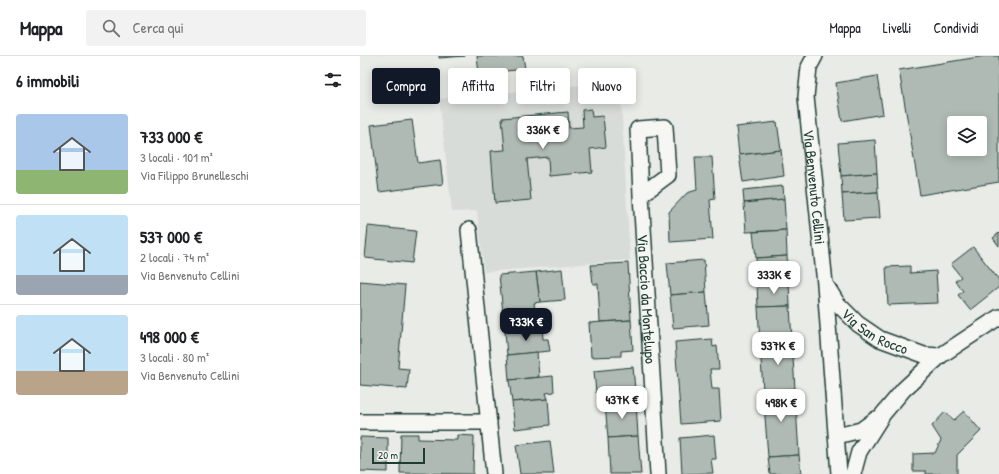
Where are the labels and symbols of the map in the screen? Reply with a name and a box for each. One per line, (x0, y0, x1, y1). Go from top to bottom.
pin: 336K € (510, 116, 576, 150)
street label: Via Benvenuto Cellini (799, 128, 831, 245)
street label: Via Baccio da Montelupo (633, 234, 662, 364)
pin: 333K € (741, 261, 807, 295)
street label: Via San Rocco (837, 303, 911, 359)
pin: 733K € (493, 308, 559, 342)
pin: 537K € (745, 332, 811, 366)
pin: 437K € (589, 386, 655, 420)
pin: 498K € (748, 389, 814, 423)
scale bar (372, 446, 425, 465)

